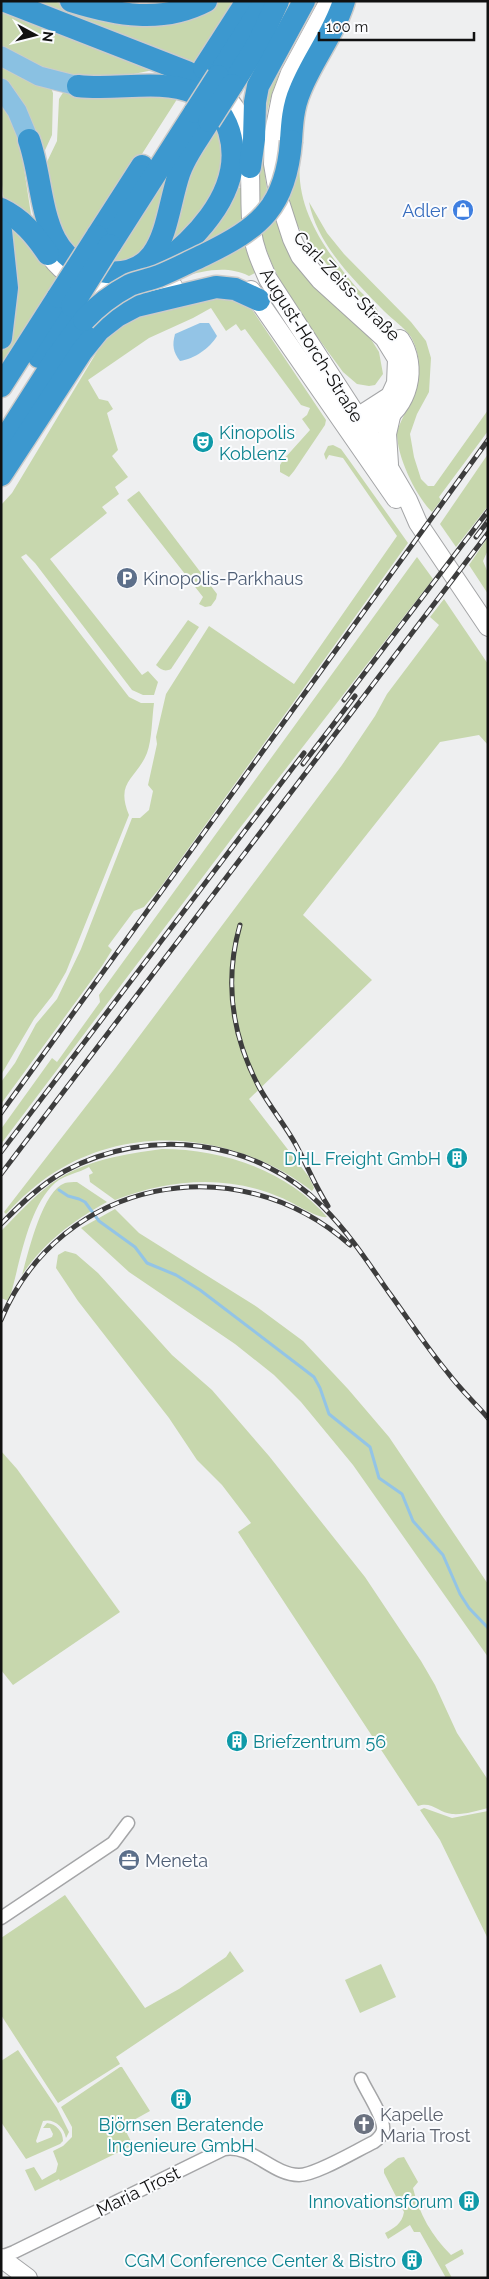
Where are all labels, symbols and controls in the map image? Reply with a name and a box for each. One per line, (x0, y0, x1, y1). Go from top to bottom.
north arrow (10, 10, 60, 60)
scale bar (319, 10, 474, 42)
text: 100 m (326, 18, 368, 36)
text: N (39, 30, 56, 43)
shop icon: Adler (451, 198, 475, 222)
place label: Adler (402, 200, 448, 221)
street label: Carl-Zeiss-Straße (289, 227, 405, 346)
street label: August-Horch-Straße (256, 264, 368, 426)
place label: Kinopolis Koblenz (219, 422, 295, 464)
theatre icon: Kinopolis Koblenz (191, 430, 215, 454)
parking icon: Kinopolis-Parkhaus (115, 566, 139, 590)
place label: Kinopolis-Parkhaus (143, 568, 303, 589)
building icon: DHL Freight GmbH (445, 1146, 469, 1170)
place label: DHL Freight GmbH (284, 1148, 441, 1169)
building icon: Briefzentrum 56 (225, 1729, 249, 1753)
place label: Briefzentrum 56 (253, 1731, 386, 1752)
office icon: Meneta (117, 1848, 141, 1872)
place label: Meneta (145, 1850, 208, 1871)
building icon: Björnsen Beratende Ingenieure GmbH (169, 2087, 193, 2111)
place label: Kapelle Maria Trost (380, 2104, 470, 2146)
church icon: Kapelle Maria Trost (352, 2112, 376, 2136)
place label: Björnsen Beratende Ingenieure GmbH (98, 2114, 264, 2156)
street label: Maria Trost (93, 2162, 183, 2220)
building icon: Innovationsforum (457, 2189, 481, 2213)
place label: Innovationsforum (308, 2191, 453, 2212)
building icon: CGM Conference Center & Bistro (400, 2248, 424, 2272)
place label: CGM Conference Center & Bistro (125, 2250, 396, 2271)

